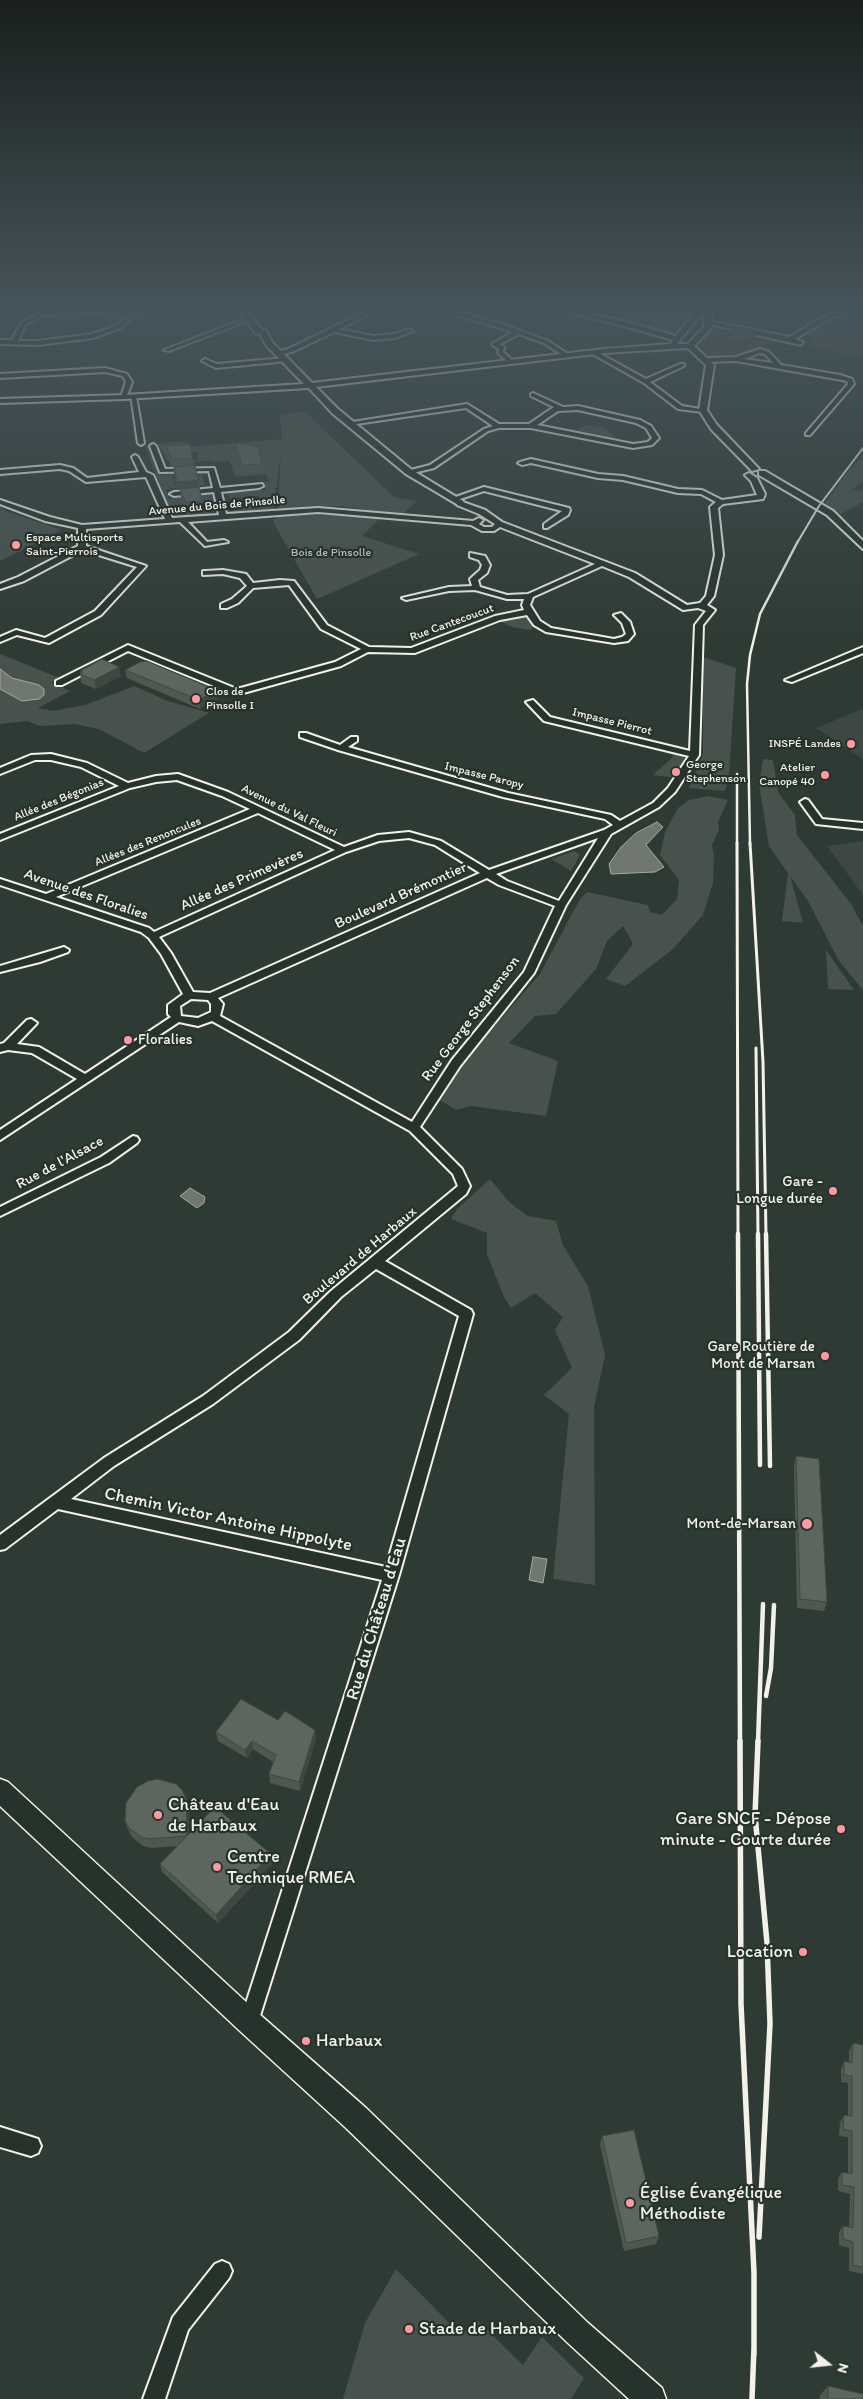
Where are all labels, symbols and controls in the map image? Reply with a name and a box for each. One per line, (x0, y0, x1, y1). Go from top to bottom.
street label: Avenue du Bois de Pinsolle (148, 493, 286, 519)
place label: Espace Multisports Saint-Pierrois (26, 531, 123, 559)
marker: Espace Multisports Saint-Pierrois (10, 539, 22, 551)
park label: Bois de Pinsolle (291, 546, 371, 560)
street label: Rue Cantecoucut (408, 601, 496, 645)
place label: Clos de Pinsolle I (206, 685, 254, 713)
marker: Clos de Pinsolle I (190, 693, 202, 705)
street label: Impasse Pierrot (571, 705, 653, 739)
place label: INSPÉ Landes (769, 737, 841, 751)
marker: INSPÉ Landes (845, 738, 857, 750)
place label: George Stephenson (686, 758, 746, 786)
street label: Impasse Paropy (443, 759, 525, 793)
place label: Atelier Canopé 40 (759, 761, 815, 789)
marker: George Stephenson (670, 766, 682, 778)
marker: Atelier Canopé 40 (819, 769, 831, 781)
street label: Allée des Bégonias (12, 775, 106, 825)
street label: Avenue du Val Fleuri (239, 782, 339, 840)
street label: Allées des Renoncules (93, 814, 203, 870)
street label: Allée des Primevères (178, 845, 306, 915)
street label: Boulevard Brémontier (332, 859, 470, 933)
street label: Avenue des Floralies (22, 865, 150, 925)
street label: Rue George Stephenson (418, 953, 524, 1085)
place label: Floralies (138, 1031, 193, 1049)
marker: Floralies (122, 1034, 134, 1046)
street label: Rue de l'Alsace (13, 1132, 107, 1194)
place label: Gare - Longue durée (736, 1173, 823, 1208)
marker: Gare - Longue durée (827, 1185, 839, 1197)
street label: Boulevard de Harbaux (299, 1203, 421, 1309)
place label: Gare Routière de Mont de Marsan (707, 1338, 815, 1373)
marker: Gare Routière de Mont de Marsan (819, 1350, 831, 1362)
street label: Chemin Victor Antoine Hippolyte (102, 1483, 354, 1557)
place label: Mont-de-Marsan (687, 1515, 796, 1533)
marker: Mont-de-Marsan (800, 1517, 814, 1531)
street label: Rue du Château d'Eau (342, 1535, 412, 1703)
place label: Château d'Eau de Harbaux (168, 1794, 279, 1836)
place label: Gare SNCF - Dépose minute - Courte durée (660, 1808, 831, 1850)
marker: Château d'Eau de Harbaux (152, 1809, 164, 1821)
marker: Gare SNCF - Dépose minute - Courte durée (835, 1823, 847, 1835)
place label: Centre Technique RMEA (227, 1846, 355, 1888)
marker: Centre Technique RMEA (211, 1861, 223, 1873)
place label: Location (727, 1941, 793, 1963)
marker: Location (797, 1946, 809, 1958)
place label: Harbaux (316, 2030, 382, 2052)
marker: Harbaux (300, 2035, 312, 2047)
place label: Église Évangélique Méthodiste (640, 2182, 782, 2224)
marker: Église Évangélique Méthodiste (624, 2197, 636, 2209)
place label: Stade de Harbaux (419, 2318, 556, 2340)
marker: Stade de Harbaux (403, 2323, 415, 2335)
north arrow (803, 2339, 853, 2389)
text: N (833, 2361, 852, 2375)

